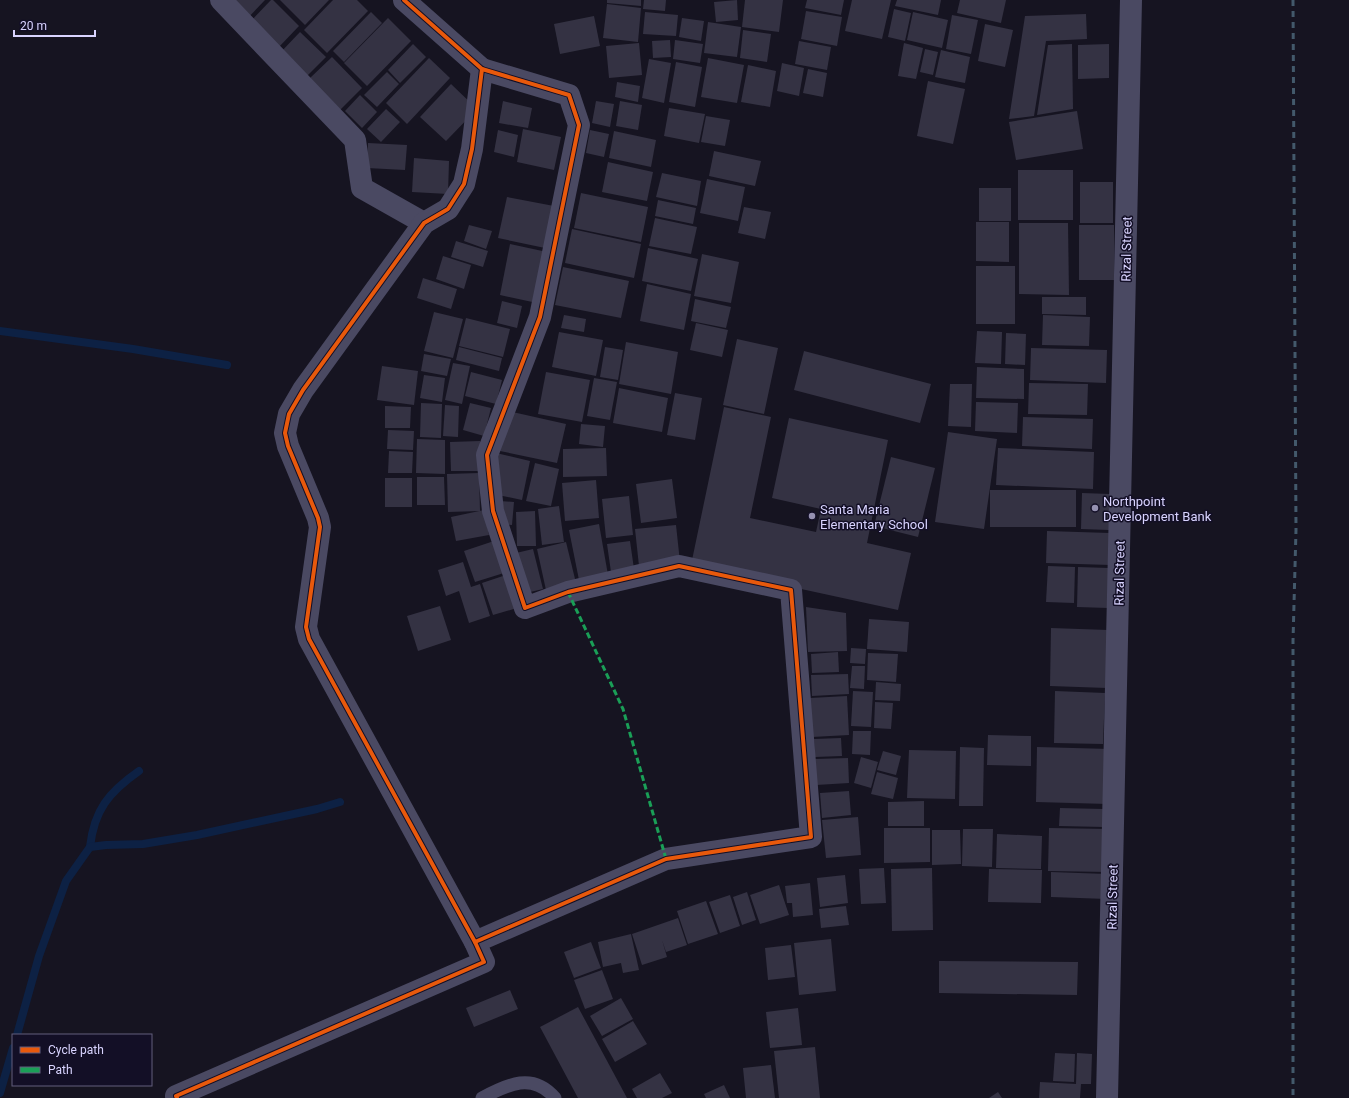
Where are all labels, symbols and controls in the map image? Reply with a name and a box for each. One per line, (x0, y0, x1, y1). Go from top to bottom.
scale bar (14, 12, 95, 38)
text: 20 m (20, 19, 47, 33)
street label: Rizal Street (1118, 216, 1135, 282)
place label: Northpoint Development Bank (1103, 494, 1212, 524)
place label: Santa Maria Elementary School (820, 502, 928, 532)
marker: Northpoint Development Bank (1090, 503, 1100, 513)
marker: Santa Maria Elementary School (807, 511, 817, 521)
street label: Rizal Street (1111, 540, 1128, 606)
street label: Rizal Street (1104, 864, 1121, 930)
legend (12, 1034, 152, 1086)
text: Cycle path (48, 1043, 104, 1057)
text: Path (48, 1063, 73, 1077)

